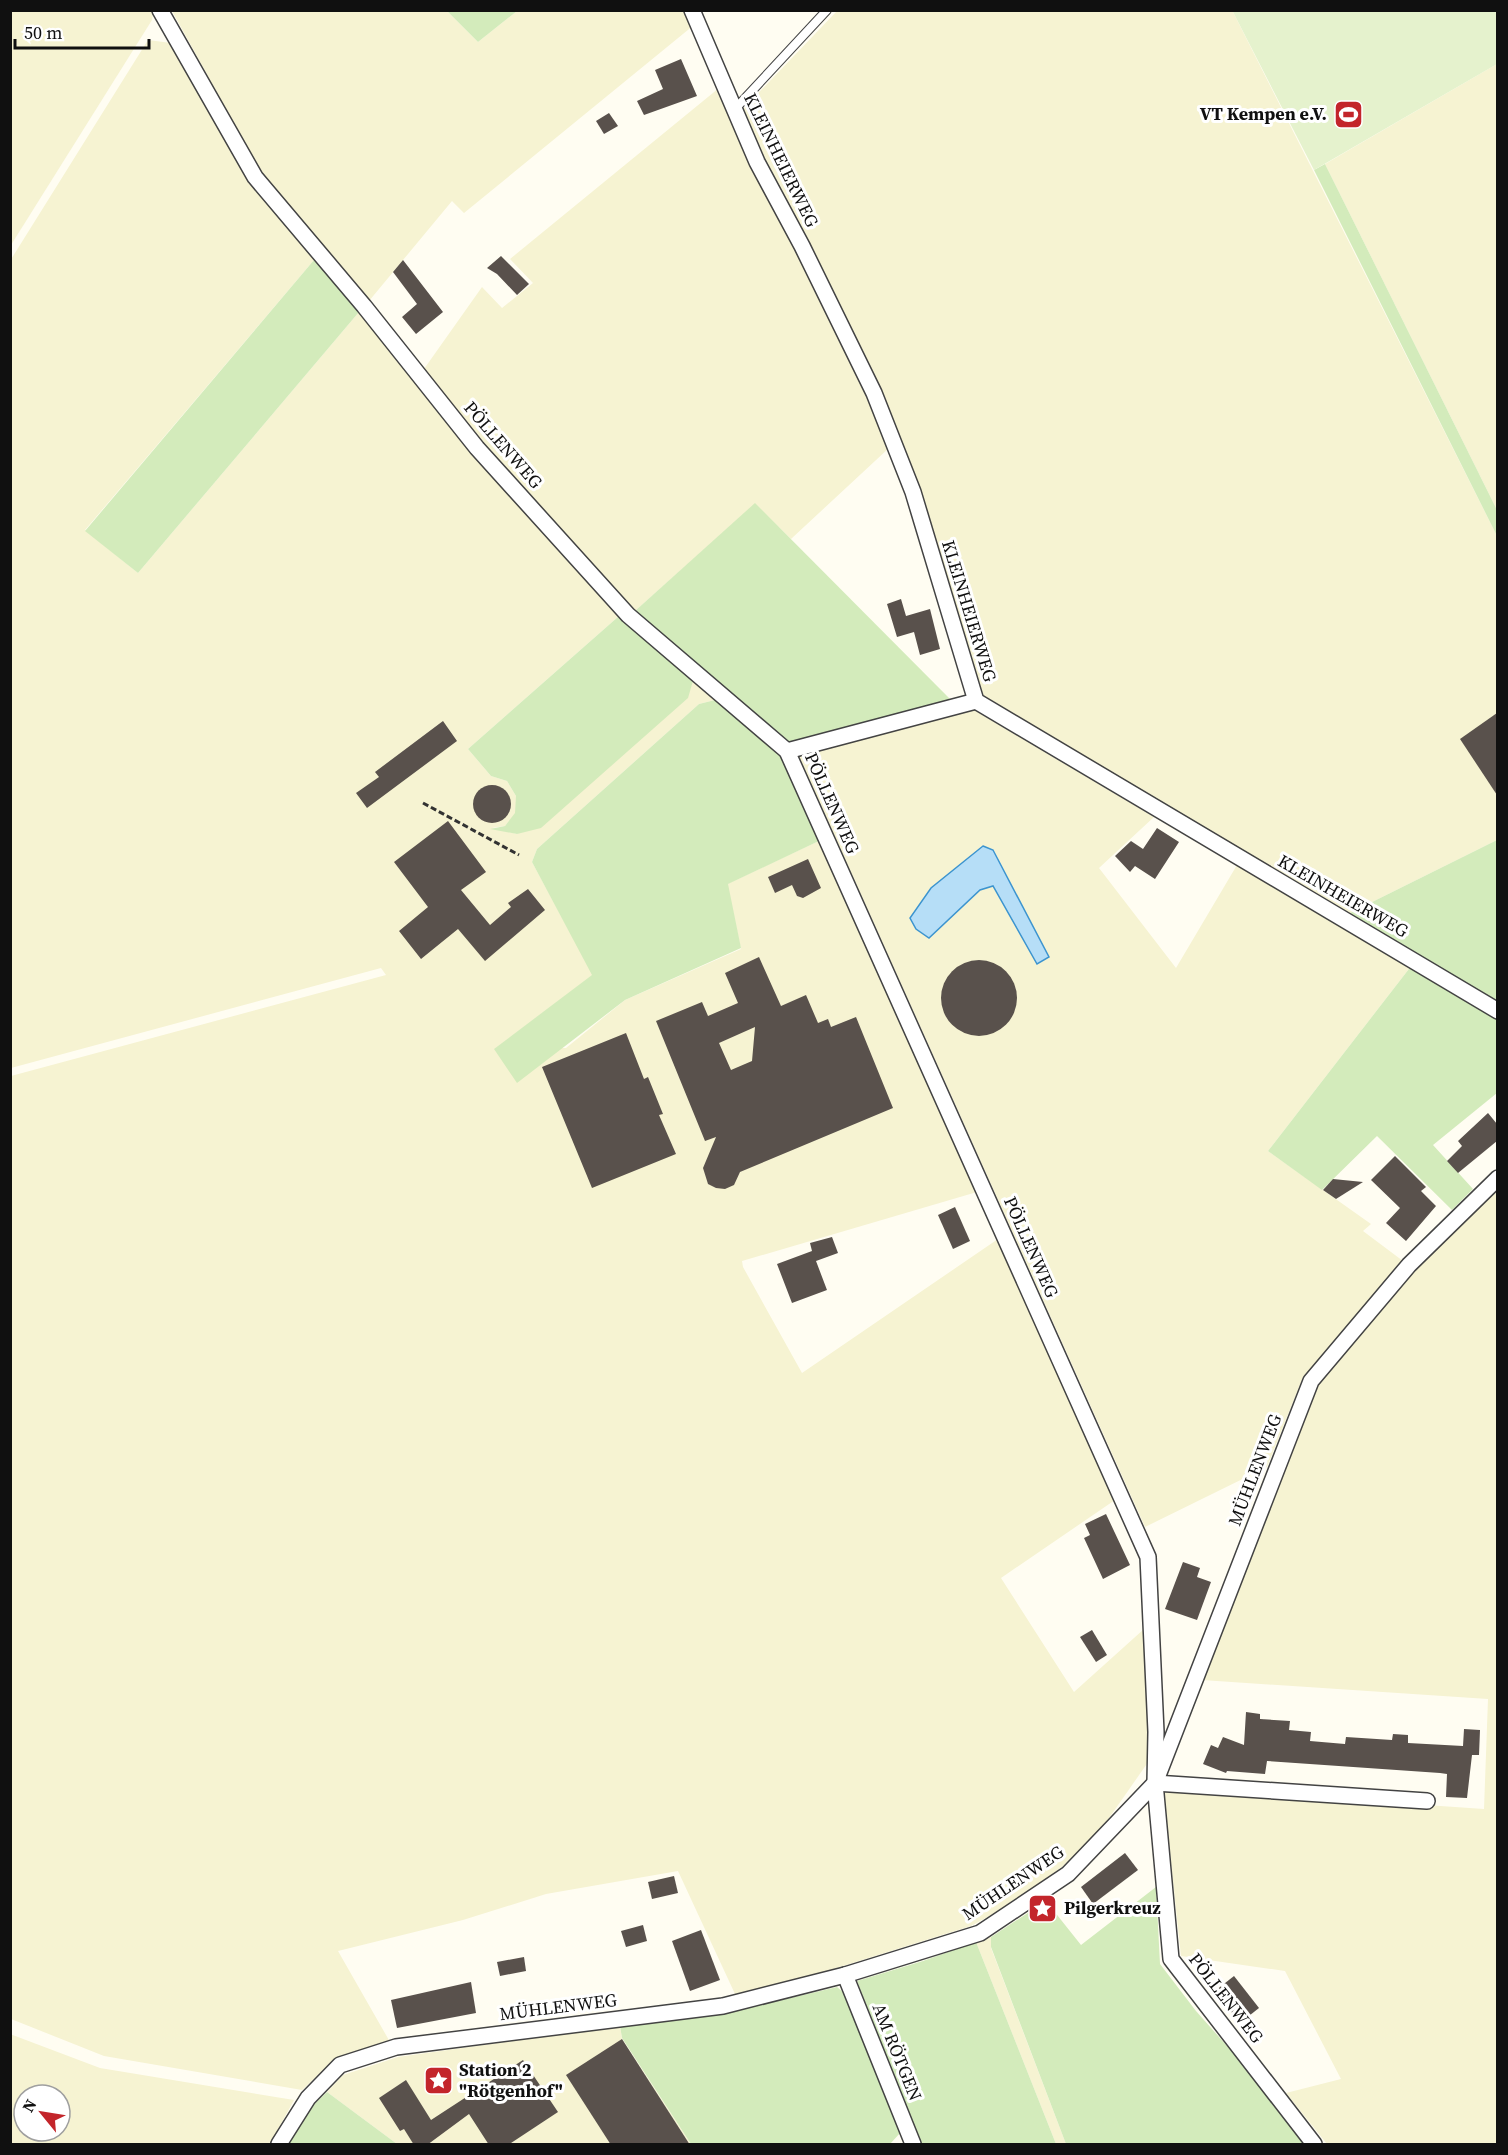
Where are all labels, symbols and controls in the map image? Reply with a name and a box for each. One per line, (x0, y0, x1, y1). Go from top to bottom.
scale bar (15, 12, 148, 50)
text: 50 m (24, 20, 62, 45)
street label: KLEINHEIERWEG (738, 88, 825, 231)
sports icon: VT Kempen e.V. (1332, 98, 1364, 130)
place label: VT Kempen e.V. (1200, 101, 1327, 126)
street label: PÖLLENWEG (458, 396, 548, 494)
street label: KLEINHEIERWEG (936, 537, 1003, 685)
street label: PÖLLENWEG (799, 748, 866, 857)
street label: KLEINHEIERWEG (1273, 848, 1413, 943)
street label: PÖLLENWEG (998, 1192, 1065, 1301)
street label: MÜHLENWEG (1222, 1410, 1287, 1529)
street label: MÜHLENWEG (957, 1839, 1069, 1926)
place icon: Pilgerkreuz (1027, 1892, 1059, 1924)
place label: Pilgerkreuz (1064, 1895, 1161, 1920)
street label: PÖLLENWEG (1183, 1947, 1270, 2048)
street label: MÜHLENWEG (498, 1987, 618, 2026)
street label: AM RÖTGEN (867, 1999, 928, 2104)
place label: Station 2 "Rötgenhof" (459, 2057, 563, 2103)
place icon: Station 2 "Rötgenhof" (422, 2064, 454, 2096)
north arrow (12, 2083, 72, 2143)
text: N (17, 2095, 42, 2116)

